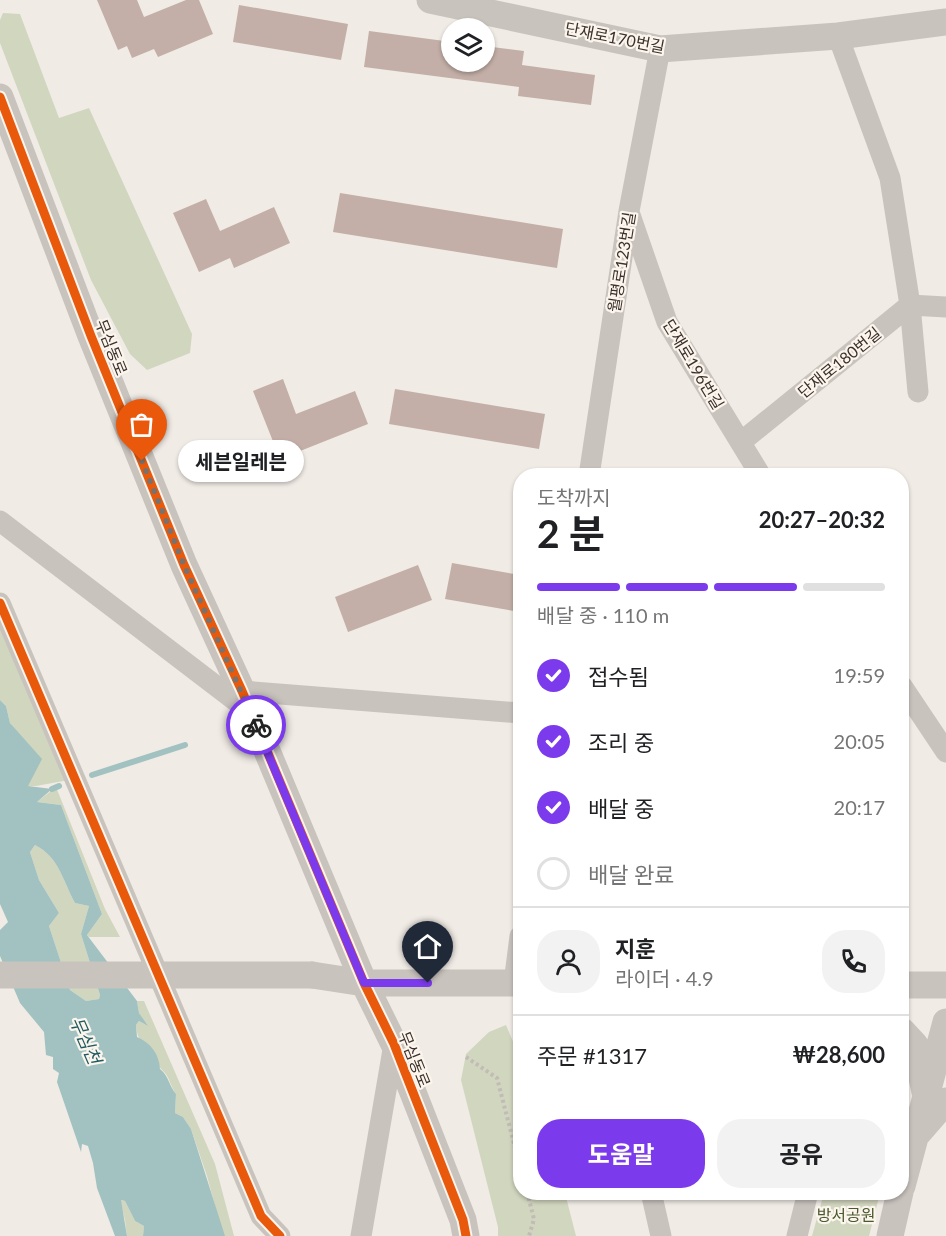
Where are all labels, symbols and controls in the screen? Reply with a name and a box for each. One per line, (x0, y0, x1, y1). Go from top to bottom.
map controls (441, 18, 495, 72)
button: layers (441, 18, 495, 72)
street label: 단재로170번길 (563, 18, 667, 56)
street label: 월평로123번길 (604, 210, 638, 314)
street label: 무심동로 (92, 316, 132, 378)
street label: 단재로196번길 (660, 316, 728, 412)
street label: 단재로180번길 (794, 323, 884, 401)
pin (116, 399, 167, 461)
icon: bag (125, 408, 158, 441)
callout: 세븐일레븐 (178, 440, 304, 482)
text: 세븐일레븐 (195, 449, 287, 473)
text: 도착까지 (537, 485, 611, 509)
text: 20:27–20:32 (759, 506, 885, 533)
text: 2 분 (537, 510, 605, 556)
text: 배달 중 · 110 m (537, 603, 669, 627)
icon: check (537, 659, 570, 692)
text: 접수됨 (588, 663, 649, 690)
text: 19:59 (834, 663, 885, 687)
courier (226, 695, 286, 755)
icon: bike (240, 709, 273, 742)
icon: check (537, 725, 570, 758)
text: 조리 중 (588, 729, 654, 756)
text: 20:05 (834, 729, 885, 753)
icon: check (537, 791, 570, 824)
text: 배달 중 (588, 795, 654, 822)
text: 20:17 (834, 795, 885, 819)
text: 배달 완료 (588, 861, 675, 888)
pin (402, 921, 453, 983)
icon: home (411, 930, 444, 963)
button: person (537, 930, 600, 993)
button: phone (822, 930, 885, 993)
text: 지훈 (615, 935, 655, 962)
text: 라이더 · 4.9 (615, 966, 714, 990)
water label: 무심천 (66, 1013, 107, 1069)
street label: 무심동로 (395, 1028, 435, 1090)
text: ₩28,600 (792, 1041, 885, 1068)
text: 주문 #1317 (537, 1042, 647, 1069)
button: 도움말 (537, 1119, 705, 1188)
button: 공유 (717, 1119, 885, 1188)
park label: 방서공원 (817, 1205, 875, 1224)

